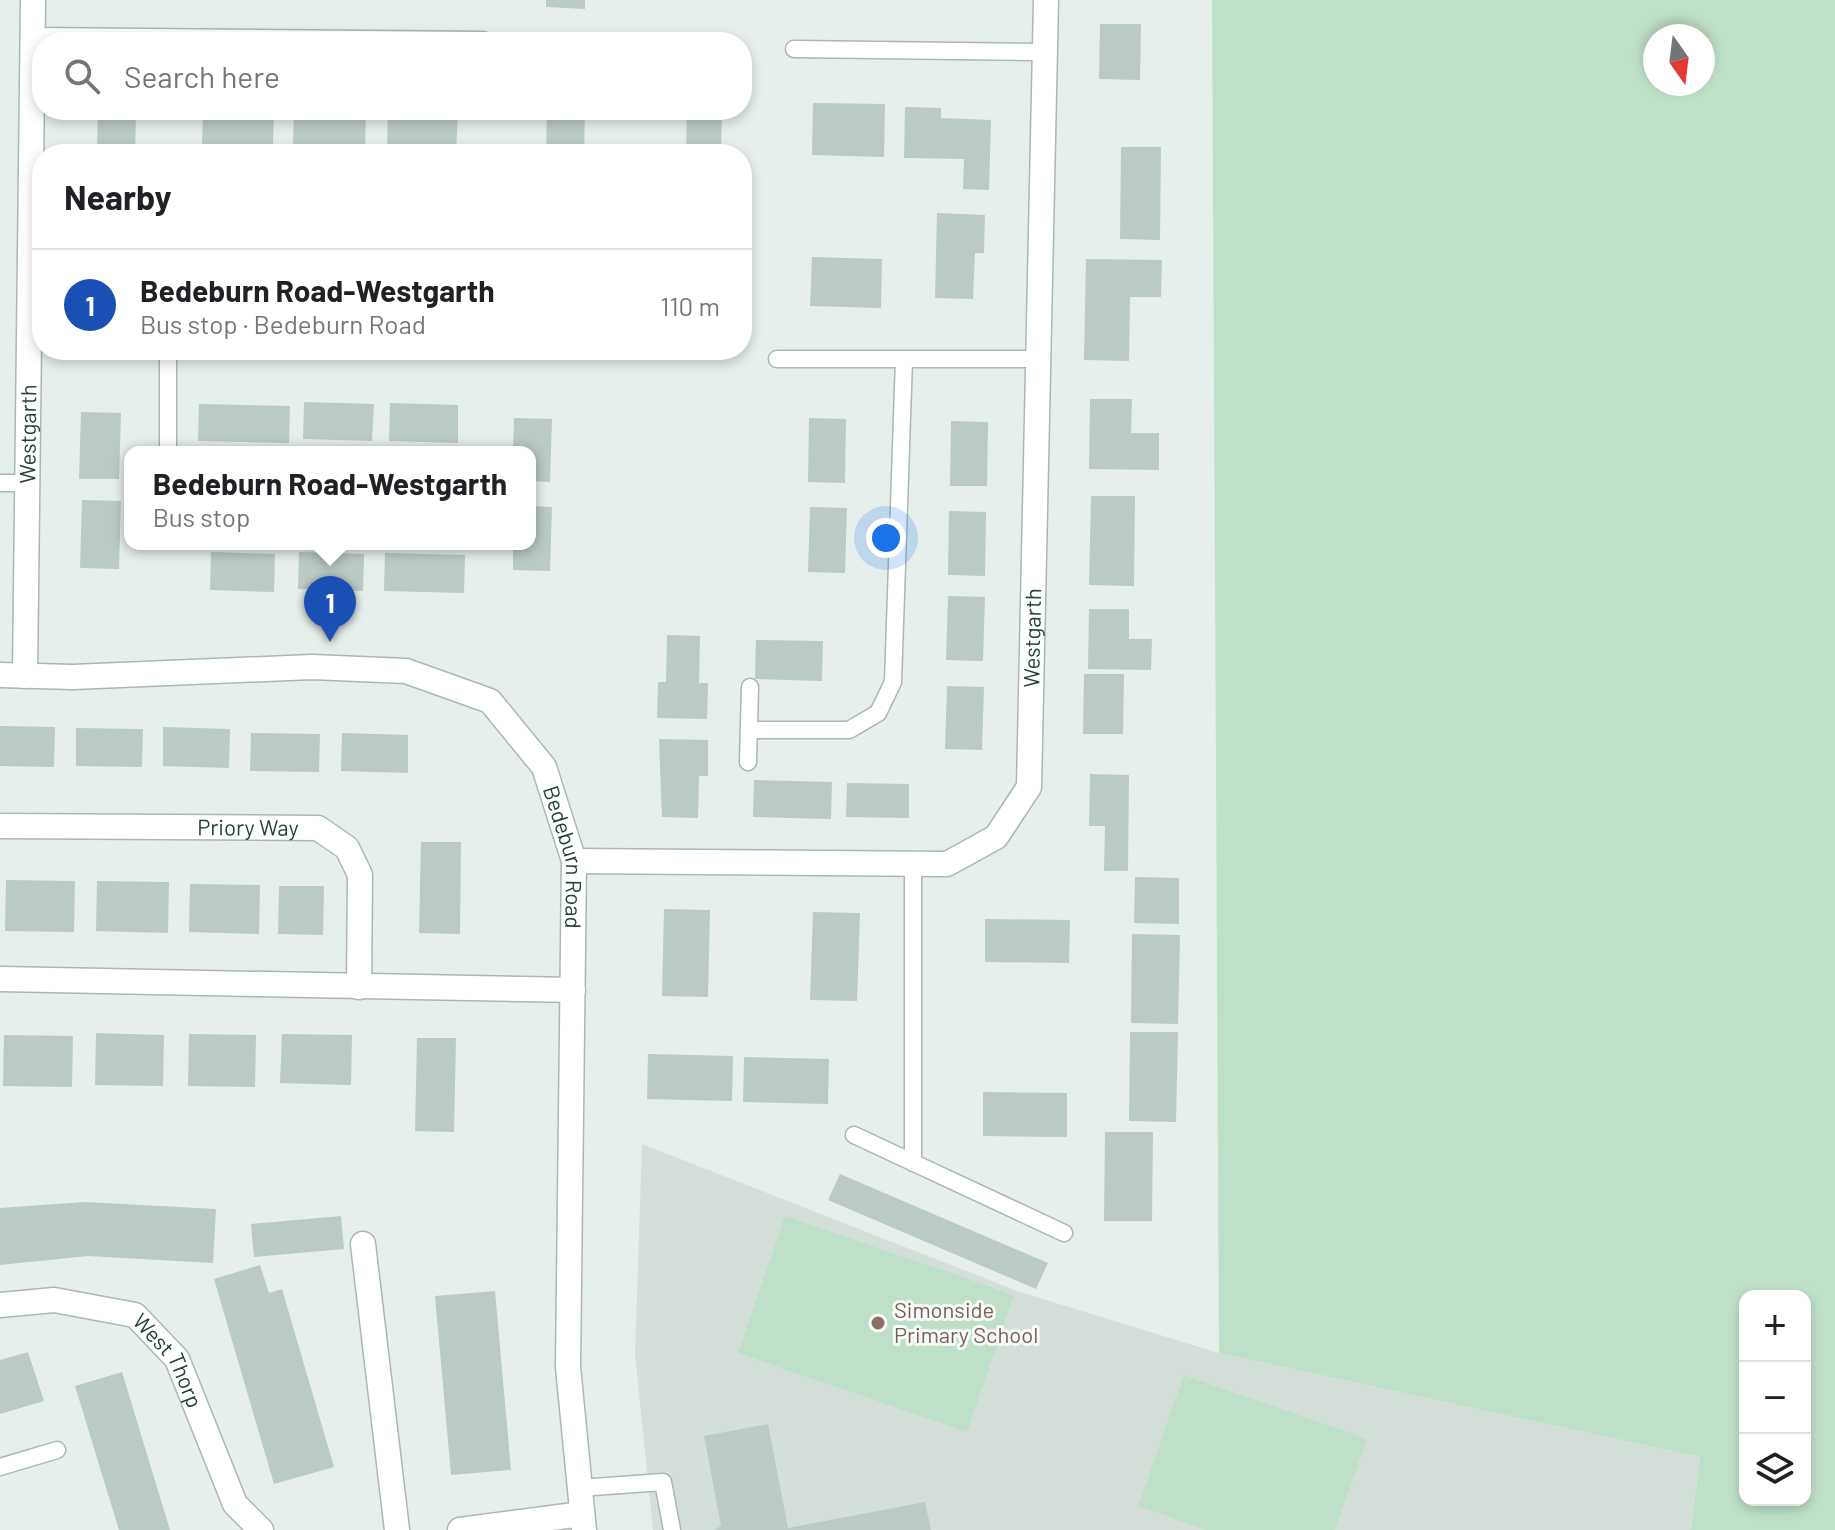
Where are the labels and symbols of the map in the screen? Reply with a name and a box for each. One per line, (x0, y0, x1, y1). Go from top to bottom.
north arrow (1643, 24, 1715, 96)
street label: Westgarth (13, 384, 40, 484)
your location (866, 518, 906, 558)
pin: 1 (304, 576, 356, 642)
street label: Westgarth (1017, 588, 1045, 688)
street label: Bedeburn Road (539, 782, 588, 929)
street label: Priory Way (197, 813, 299, 840)
place label: Simonside Primary School (894, 1296, 1038, 1347)
street label: West Thorp (128, 1307, 209, 1411)
marker: Simonside Primary School (869, 1314, 887, 1332)

